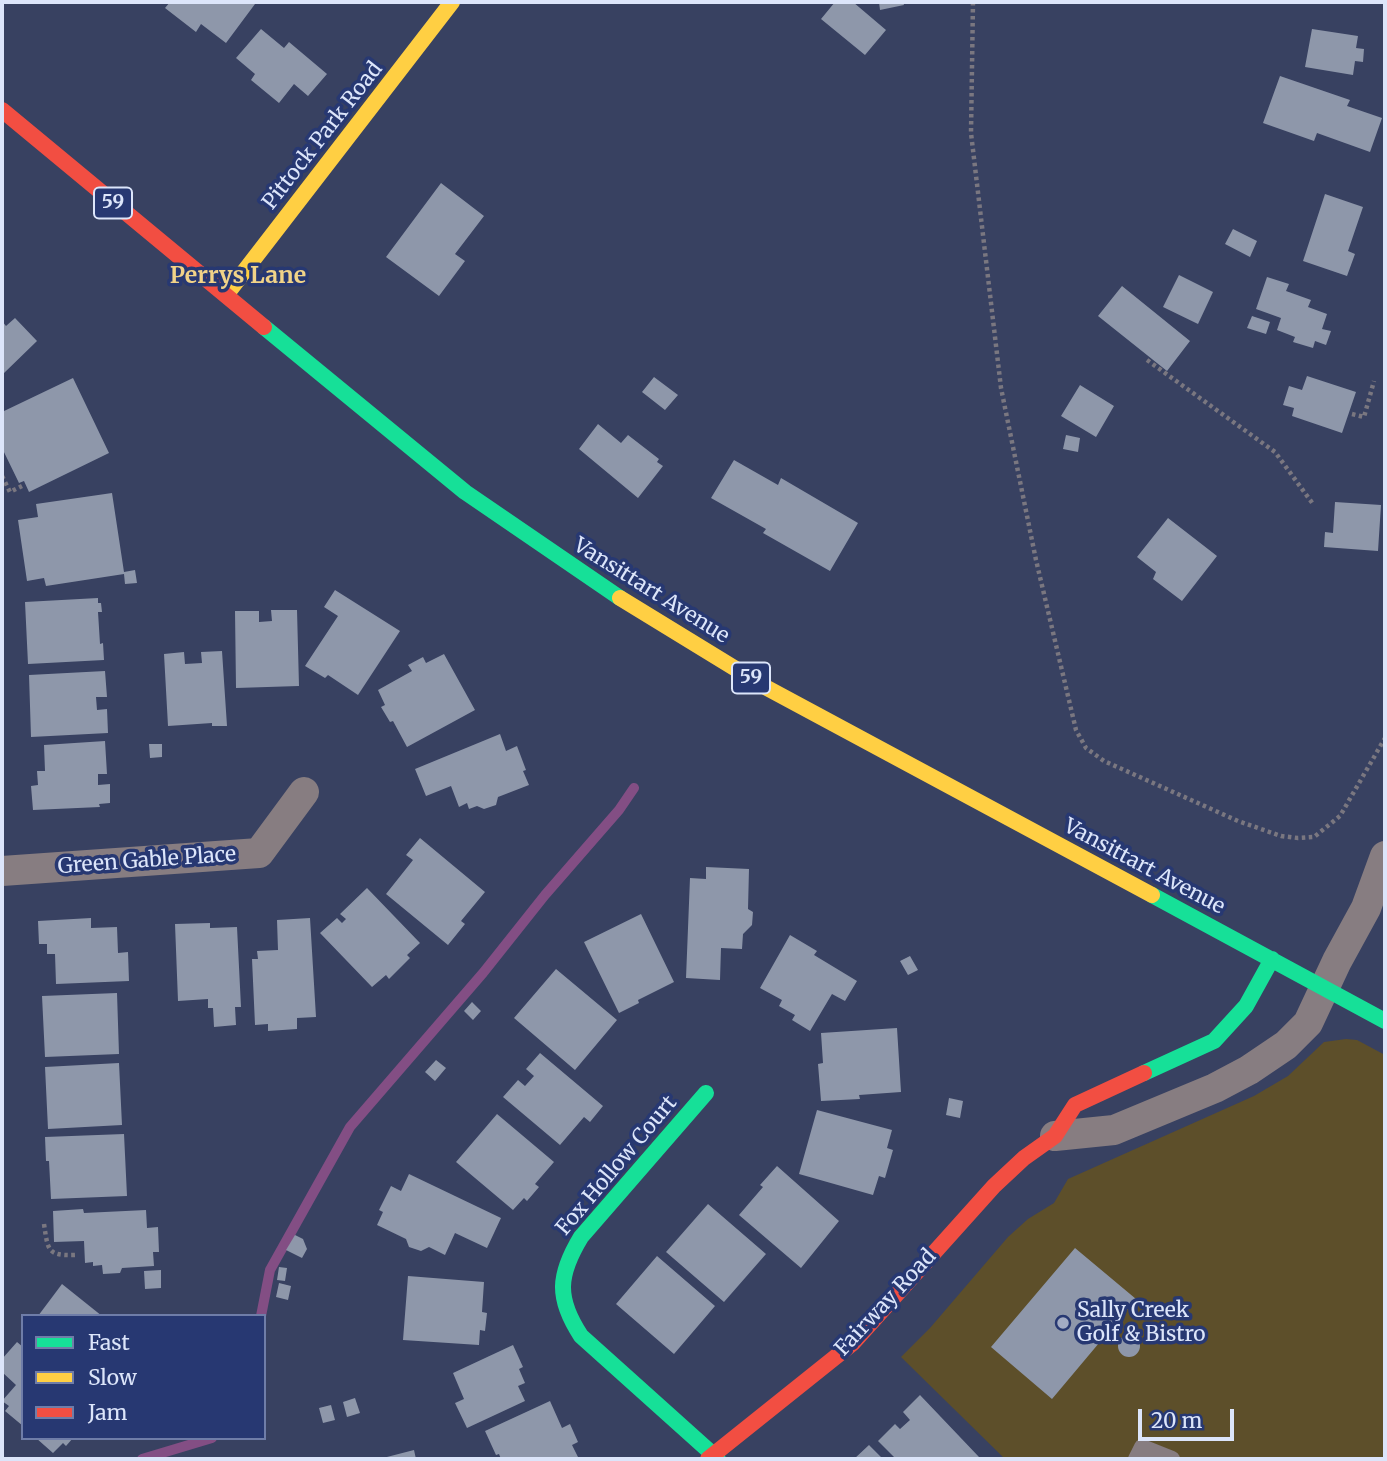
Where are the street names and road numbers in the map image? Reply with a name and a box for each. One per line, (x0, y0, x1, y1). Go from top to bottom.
street label: Pittock Park Road (258, 57, 388, 215)
road number: 59 (94, 188, 132, 218)
street label: Vansittart Avenue (568, 533, 734, 649)
road number: 59 (732, 663, 770, 694)
street label: Vansittart Avenue (1059, 814, 1229, 920)
street label: Green Gable Place (57, 842, 237, 880)
street label: Fox Hollow Court (551, 1091, 683, 1241)
street label: Fairway Road (830, 1244, 942, 1362)

